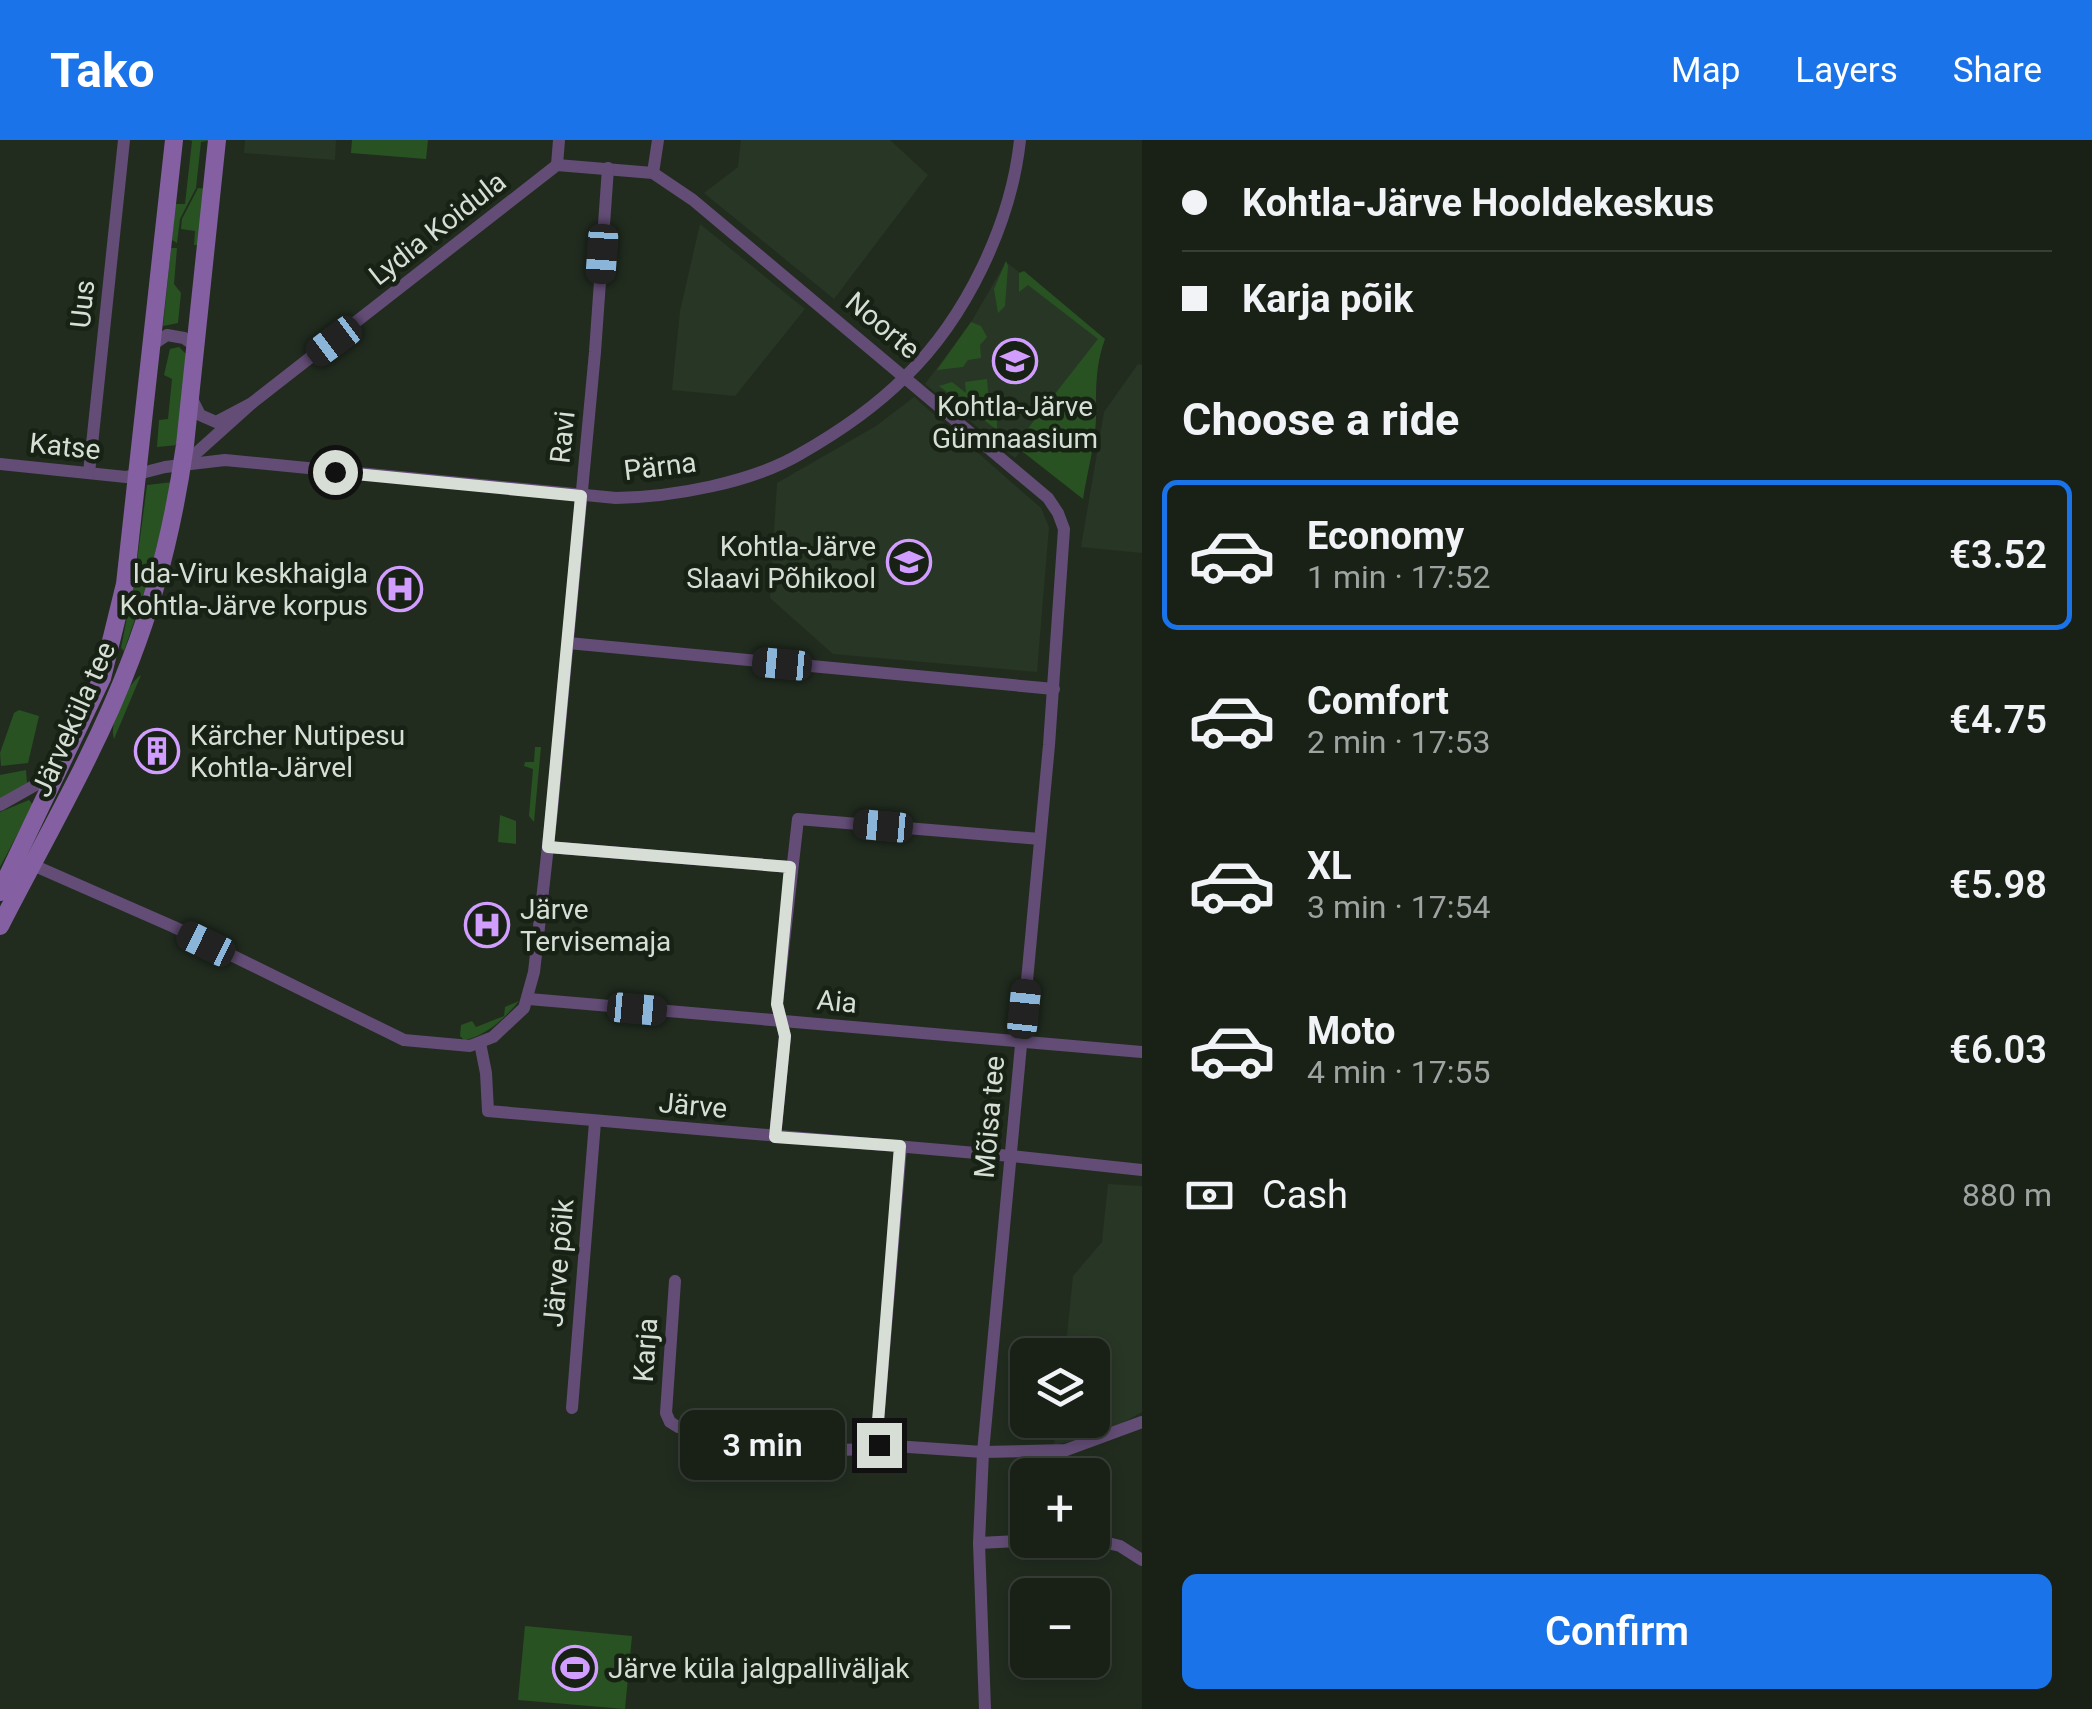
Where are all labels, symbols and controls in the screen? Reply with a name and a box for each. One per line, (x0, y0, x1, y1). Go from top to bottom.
text: Tako (50, 42, 155, 99)
text: Map (1671, 50, 1740, 91)
text: Layers (1795, 50, 1898, 91)
text: Share (1953, 50, 2042, 91)
street label: Lydia Koidula (362, 165, 512, 292)
text: Kohtla-Järve Hooldekeskus (1242, 181, 1714, 225)
car (585, 223, 619, 285)
text: Karja põik (1242, 277, 1413, 321)
street label: Uus (64, 278, 101, 330)
street label: Noorte (839, 285, 926, 366)
car (301, 311, 367, 371)
school or university icon: Kohtla-Järve Gümnaasium (992, 338, 1038, 384)
place label: Kohtla-Järve Gümnaasium (932, 390, 1098, 455)
text: Choose a ride (1182, 393, 1459, 446)
street label: Ravi (543, 409, 582, 465)
street label: Katse (28, 426, 102, 467)
street label: Pärna (622, 446, 698, 487)
route start (313, 450, 358, 495)
icon: car (1187, 510, 1277, 600)
text: Economy (1307, 514, 1464, 558)
place label: Kohtla-Järve Slaavi Põhikool (686, 530, 876, 595)
text: €3.52 (1949, 533, 2047, 577)
school or university icon: Kohtla-Järve Slaavi Põhikool (886, 539, 932, 585)
place label: Ida-Viru keskhaigla Kohtla-Järve korpus (120, 557, 368, 622)
text: 1 min · 17:52 (1307, 558, 1490, 596)
hospital icon: Ida-Viru keskhaigla Kohtla-Järve korpus (377, 566, 423, 612)
street label: Järveküla tee (25, 637, 122, 802)
car (751, 646, 813, 682)
icon: car (1187, 675, 1277, 765)
text: Comfort (1307, 679, 1449, 723)
text: €4.75 (1949, 698, 2047, 742)
place label: Kärcher Nutipesu Kohtla-Järvel (190, 719, 405, 784)
text: 2 min · 17:53 (1307, 723, 1490, 761)
building icon: Kärcher Nutipesu Kohtla-Järvel (134, 728, 180, 774)
car (852, 808, 914, 844)
icon: car (1187, 840, 1277, 930)
text: XL (1307, 844, 1352, 888)
text: €5.98 (1949, 863, 2047, 907)
text: 3 min · 17:54 (1307, 888, 1490, 926)
place label: Järve Tervisemaja (520, 893, 671, 958)
hospital icon: Järve Tervisemaja (464, 902, 510, 948)
car (172, 917, 240, 971)
car (1006, 978, 1042, 1040)
street label: Aia (815, 983, 858, 1020)
car (606, 991, 668, 1027)
icon: car (1187, 1005, 1277, 1095)
text: Moto (1307, 1009, 1396, 1053)
text: €6.03 (1949, 1028, 2047, 1072)
text: 4 min · 17:55 (1307, 1053, 1490, 1091)
street label: Mõisa tee (968, 1054, 1011, 1180)
street label: Järve (657, 1086, 729, 1125)
icon: cash (1182, 1168, 1237, 1223)
text: Cash (1262, 1173, 1348, 1217)
text: 880 m (1962, 1176, 2052, 1214)
street label: Järve põik (536, 1197, 581, 1328)
street label: Karja (627, 1317, 664, 1383)
map controls (1010, 1338, 1110, 1678)
button: layers (1010, 1338, 1110, 1438)
callout: 3 min (679, 1410, 844, 1480)
route end (857, 1423, 902, 1468)
text: 3 min (722, 1426, 803, 1464)
button: + (1010, 1458, 1110, 1558)
button: Confirm (1182, 1574, 2052, 1689)
button: − (1010, 1578, 1110, 1678)
sports icon: Järve küla jalgpalliväljak (552, 1645, 598, 1691)
place label: Järve küla jalgpalliväljak (608, 1652, 910, 1685)

